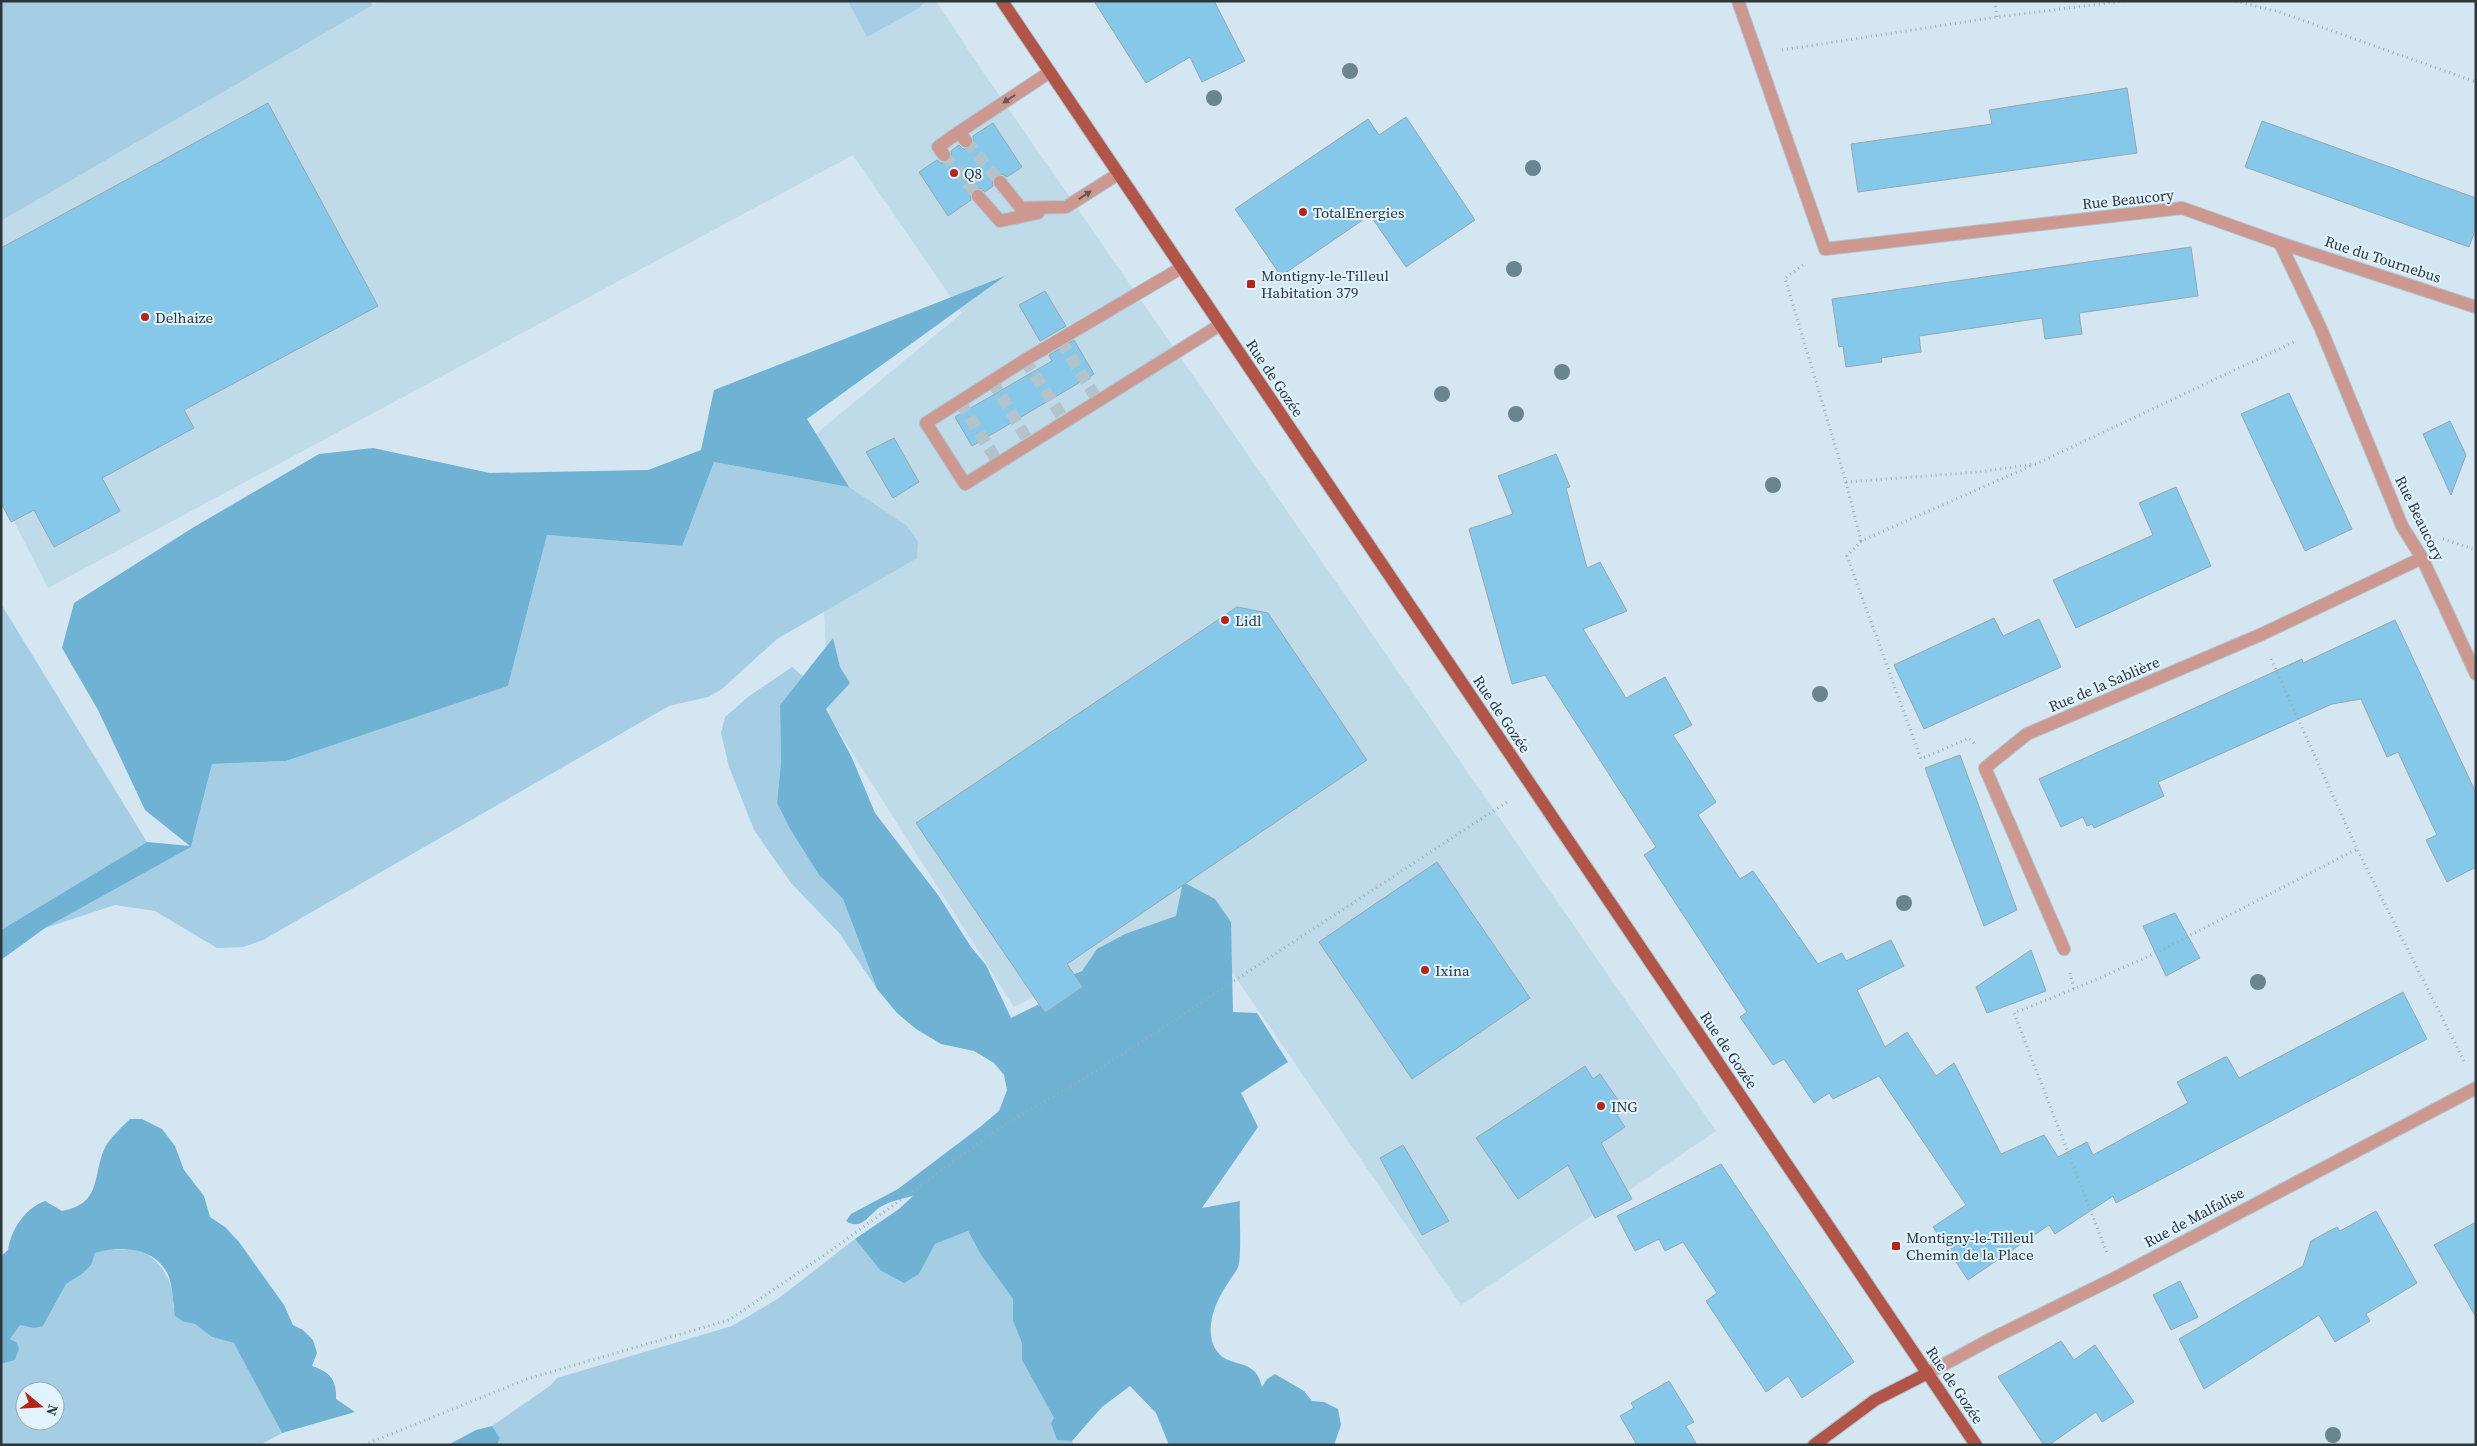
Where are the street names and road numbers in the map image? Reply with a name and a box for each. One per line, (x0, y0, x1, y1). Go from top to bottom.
street label: Rue Beaucory (2081, 184, 2175, 214)
street label: Rue du Tournebus (2322, 230, 2444, 288)
street label: Rue de Gozée (1241, 335, 1309, 421)
street label: Rue Beaucory (2390, 472, 2450, 564)
street label: Rue de la Sablière (2045, 651, 2163, 717)
street label: Rue de Gozée (1468, 671, 1536, 757)
street label: Rue de Gozée (1695, 1007, 1763, 1093)
street label: Rue de Malfalise (2140, 1182, 2248, 1252)
street label: Rue de Gozée (1921, 1342, 1989, 1428)

